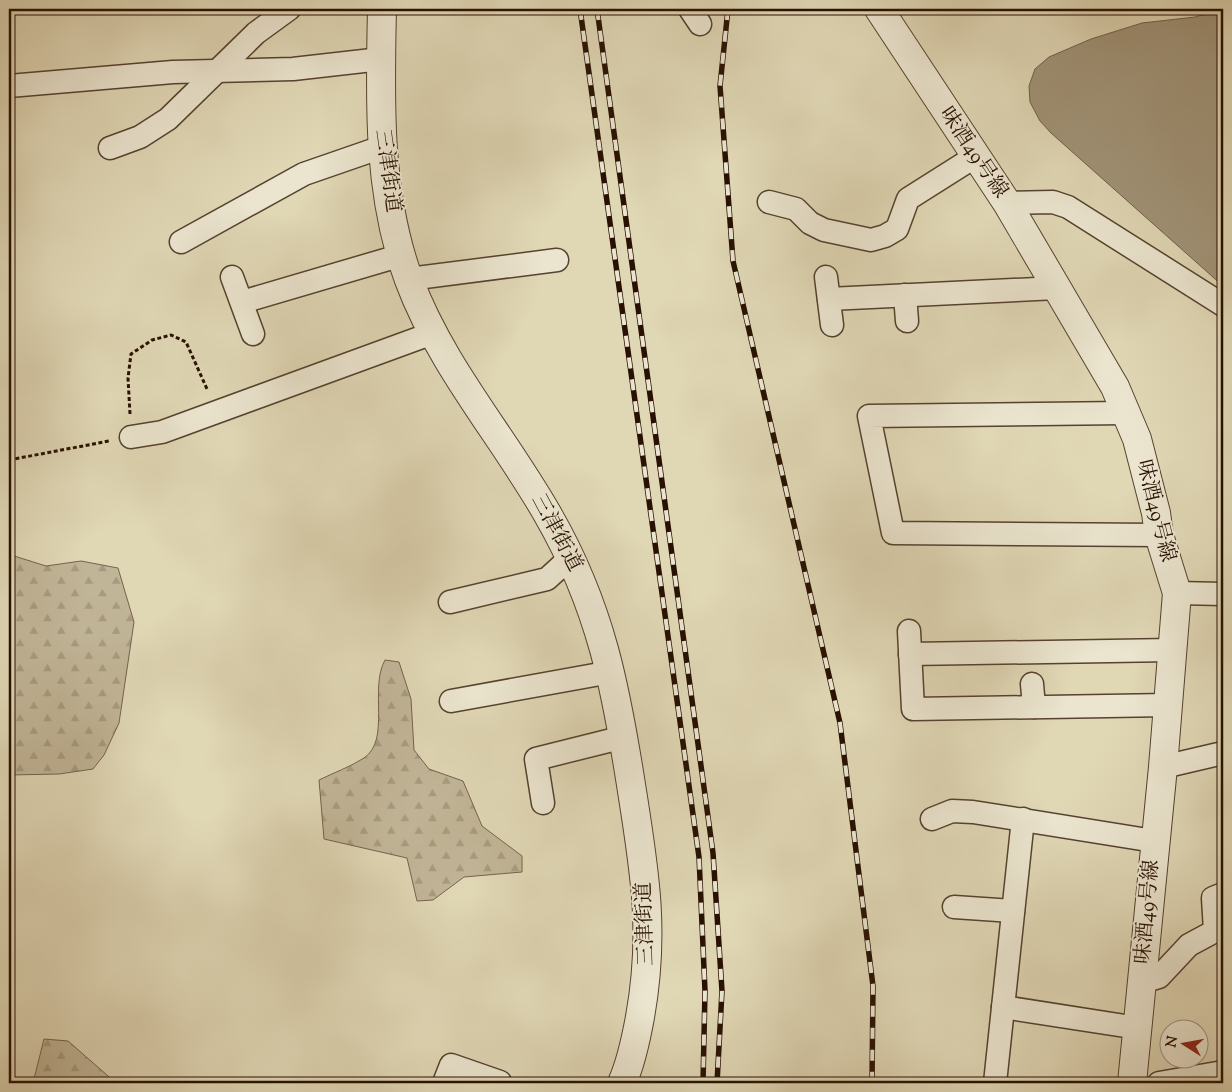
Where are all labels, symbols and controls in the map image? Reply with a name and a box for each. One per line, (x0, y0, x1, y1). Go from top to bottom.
street label: 味酒49号線 (931, 101, 1015, 205)
street label: 三津街道 (366, 127, 408, 215)
street label: 味酒49号線 (1128, 457, 1182, 565)
street label: 三津街道 (523, 489, 589, 577)
street label: 味酒49号線 (1128, 859, 1168, 965)
street label: 三津街道 (630, 882, 662, 966)
north arrow (1160, 1020, 1210, 1070)
text: N (1162, 1035, 1184, 1049)

